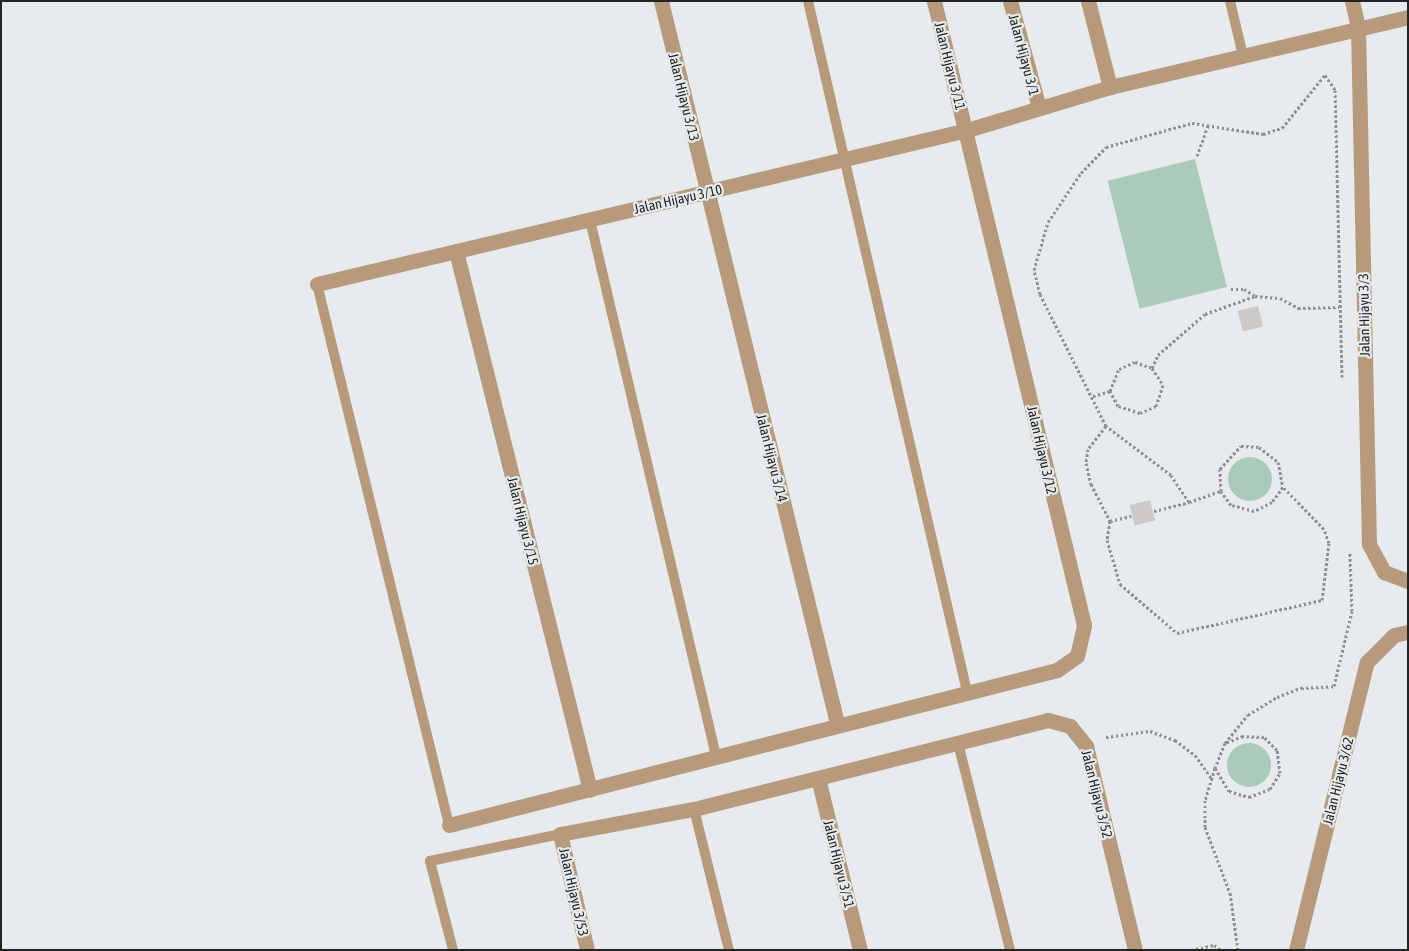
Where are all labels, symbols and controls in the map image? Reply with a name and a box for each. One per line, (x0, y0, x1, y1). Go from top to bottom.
street label: Jalan Hijayu 3/1 (1005, 13, 1043, 97)
street label: Jalan Hijayu 3/11 (931, 20, 969, 112)
street label: Jalan Hijayu 3/13 (665, 51, 703, 143)
street label: Jalan Hijayu 3/10 (632, 181, 724, 217)
street label: Jalan Hijayu 3/3 (1355, 273, 1373, 357)
street label: Jalan Hijayu 3/12 (1024, 404, 1060, 496)
street label: Jalan Hijayu 3/14 (753, 412, 791, 504)
street label: Jalan Hijayu 3/15 (504, 475, 542, 567)
street label: Jalan Hijayu 3/62 (1319, 735, 1357, 827)
street label: Jalan Hijayu 3/52 (1078, 748, 1116, 840)
street label: Jalan Hijayu 3/51 (820, 818, 858, 910)
street label: Jalan Hijayu 3/53 (556, 846, 592, 938)

